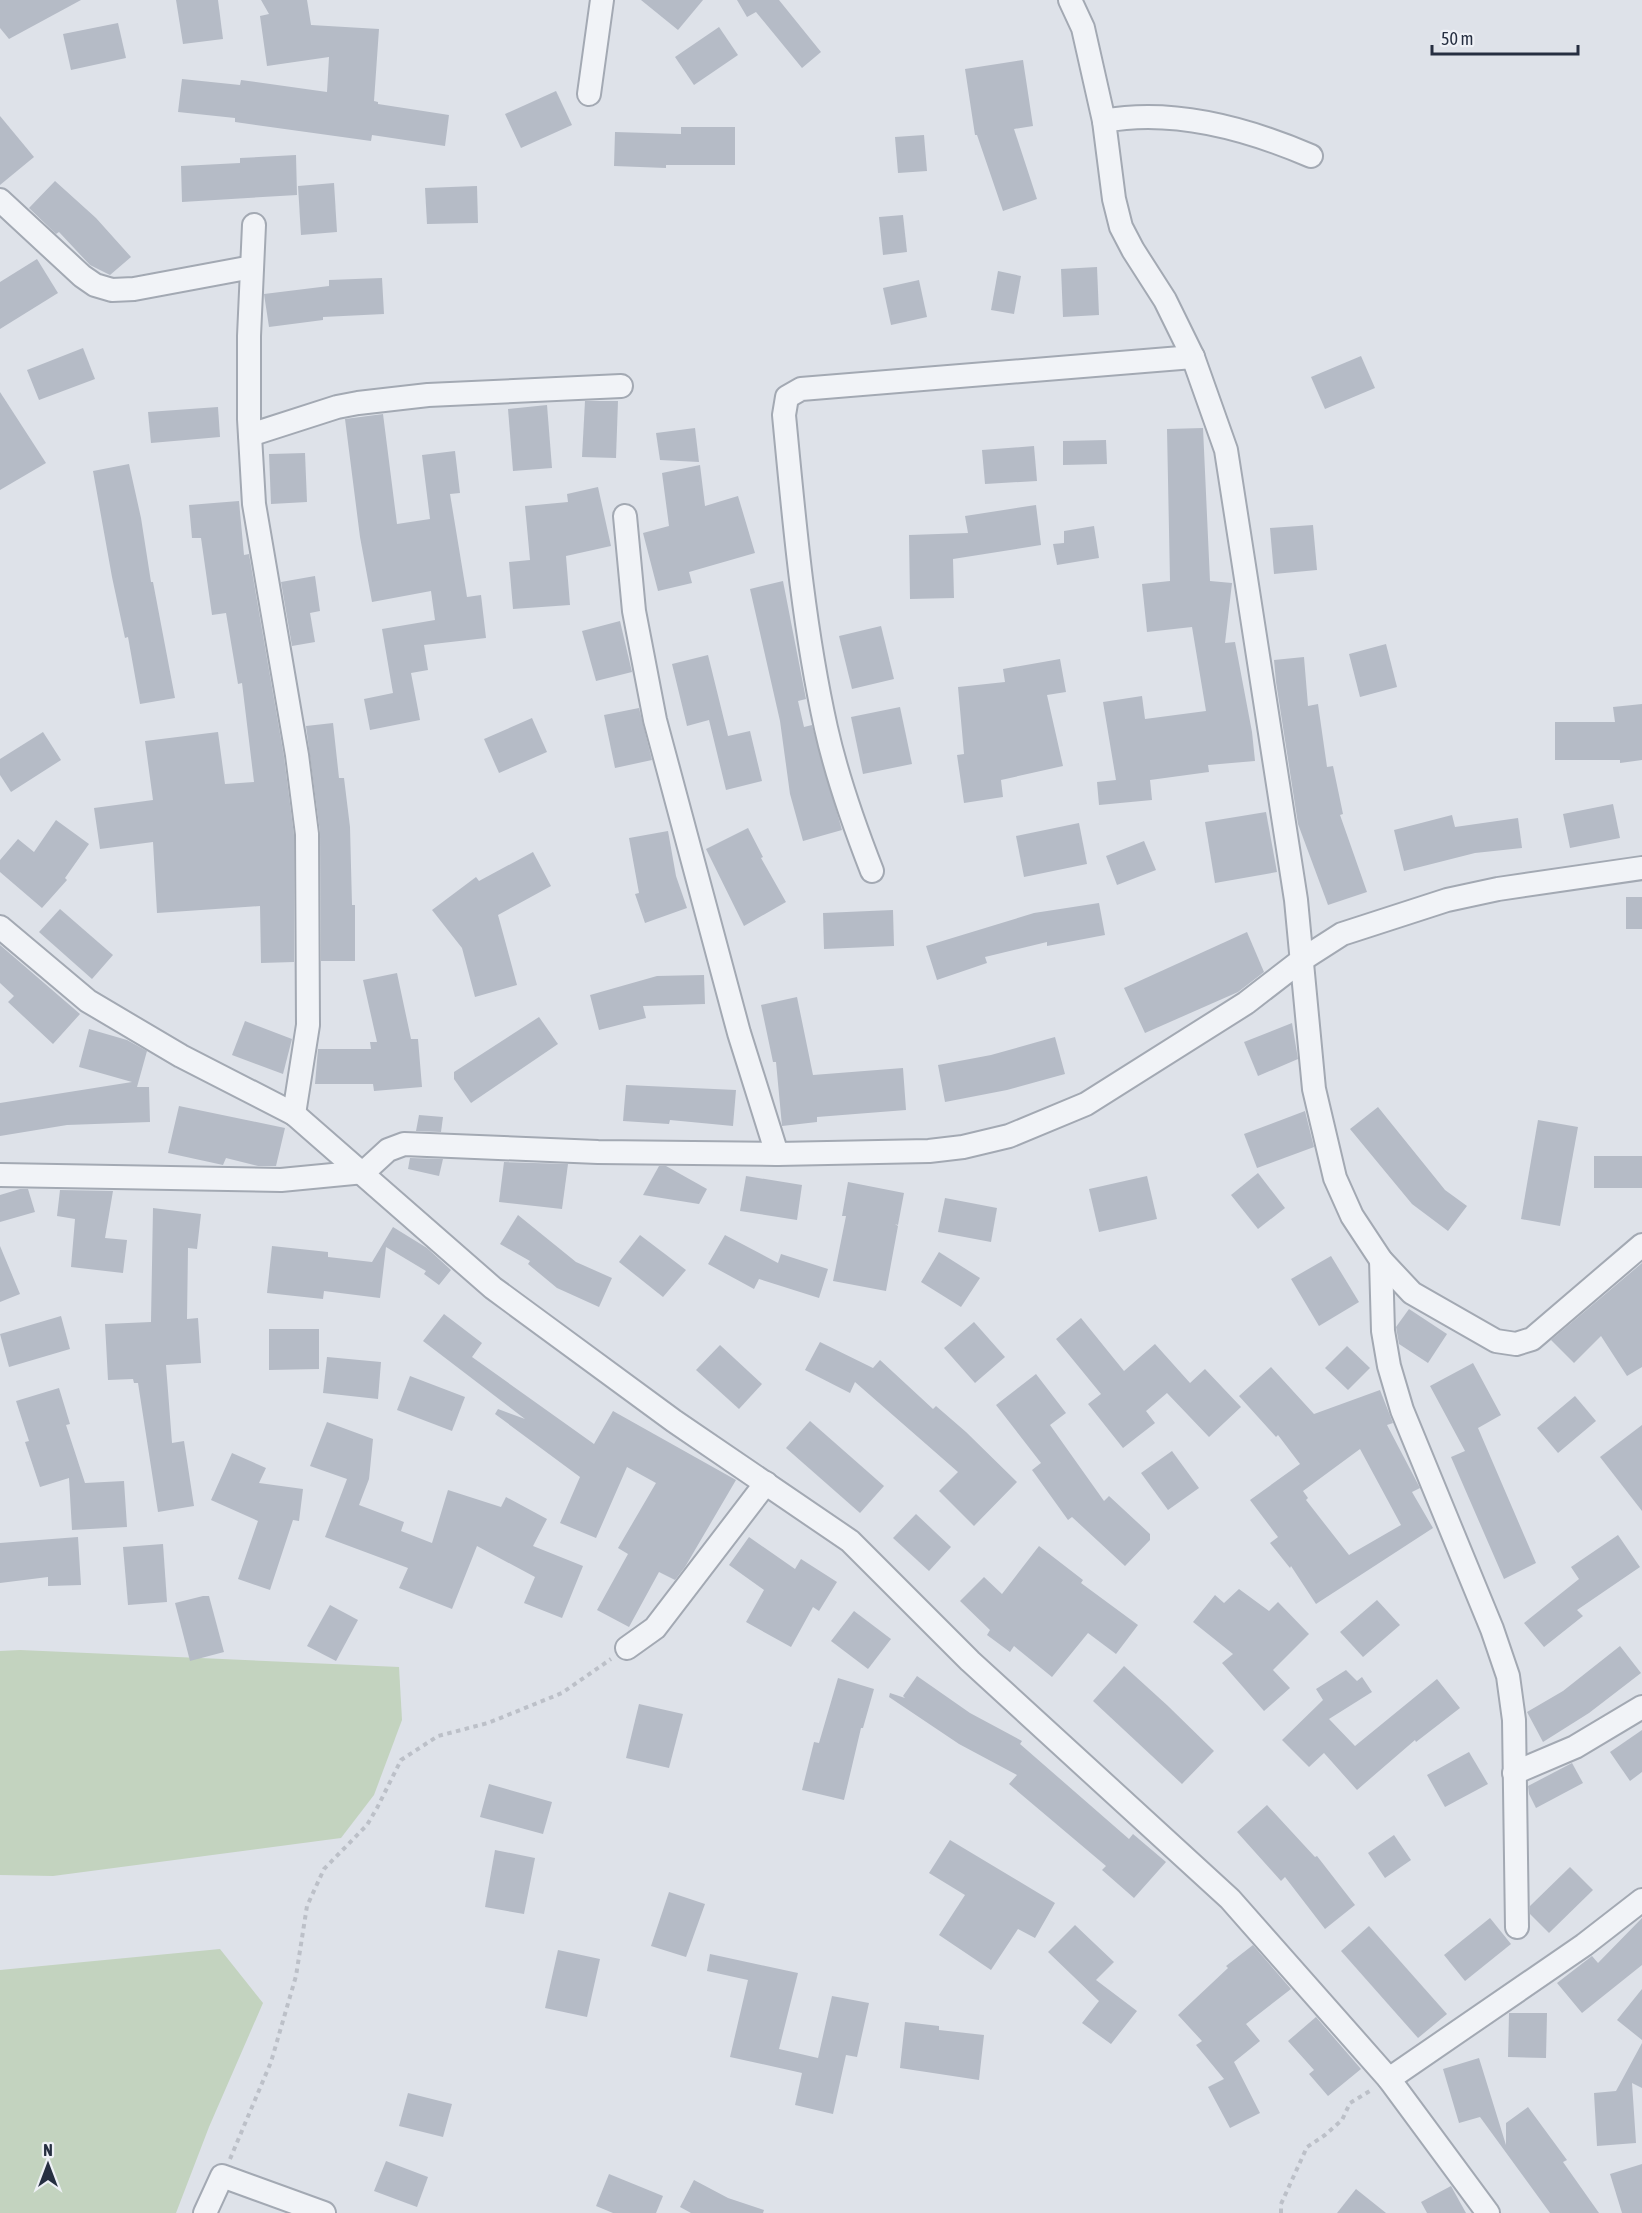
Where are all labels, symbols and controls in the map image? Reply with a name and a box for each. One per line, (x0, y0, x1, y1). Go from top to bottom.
scale bar (1432, 18, 1578, 56)
text: 50 m (1441, 28, 1473, 49)
north arrow (18, 2135, 78, 2195)
text: N (43, 2141, 53, 2159)

